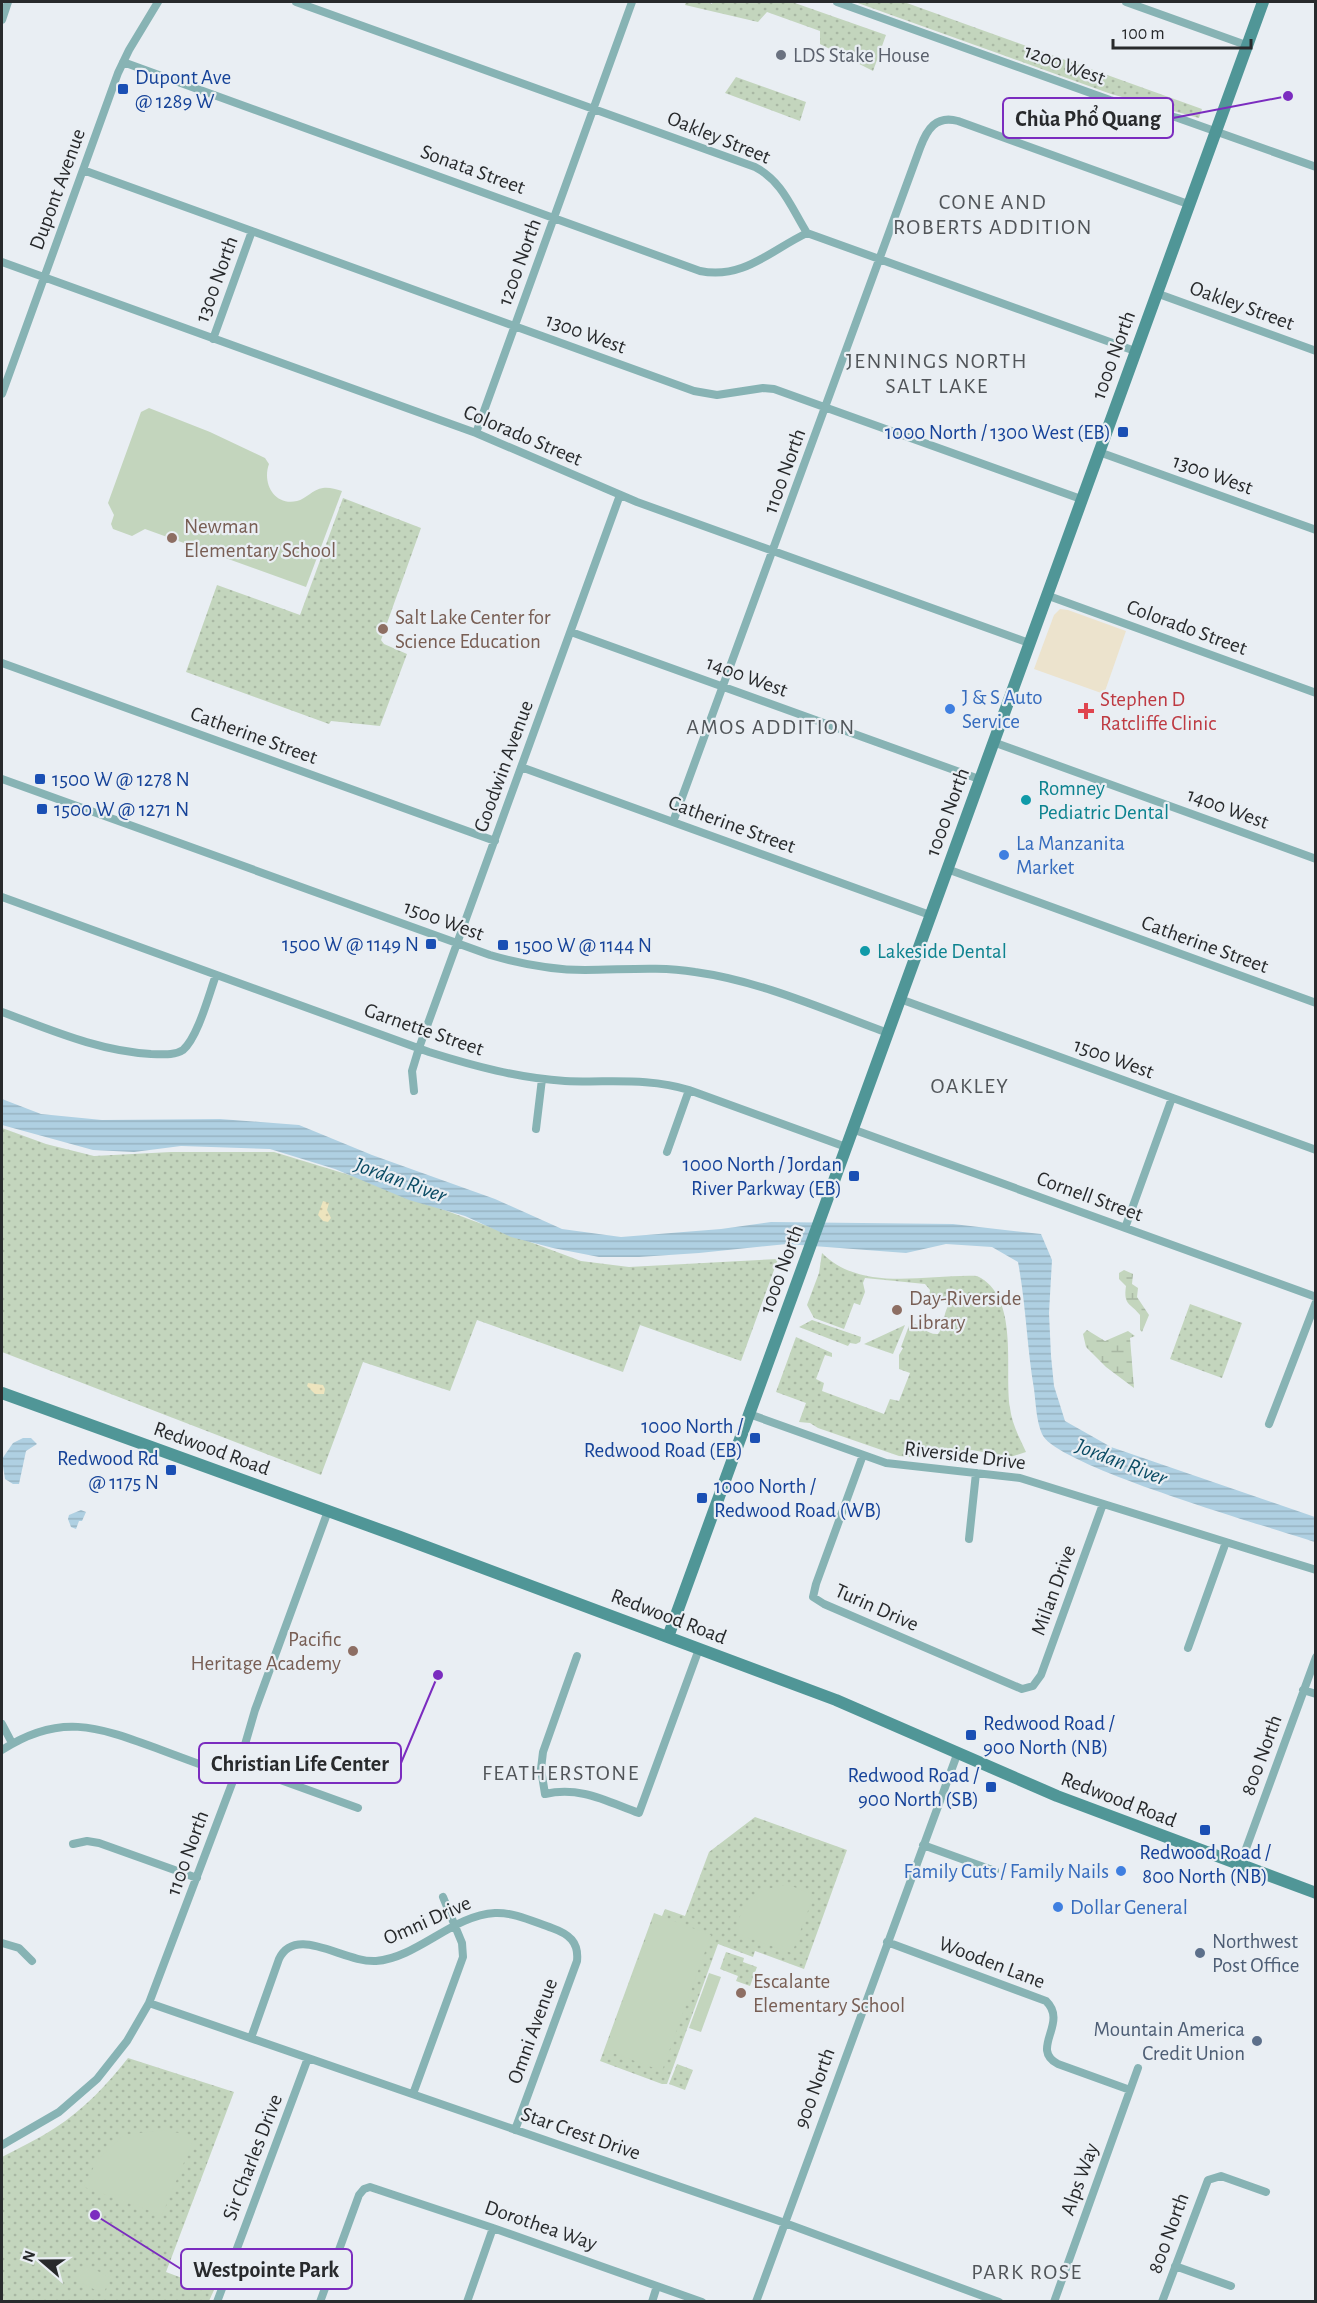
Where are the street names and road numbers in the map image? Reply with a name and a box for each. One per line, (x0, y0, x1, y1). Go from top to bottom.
street label: 1200 West (1022, 40, 1108, 89)
street label: Oakley Street (664, 107, 774, 168)
street label: Dupont Avenue (26, 126, 89, 253)
street label: Sonata Street (418, 141, 528, 198)
street label: 1200 North (494, 216, 545, 308)
street label: 1300 North (191, 233, 242, 325)
street label: Oakley Street (1187, 277, 1297, 334)
street label: 1000 North (1088, 308, 1139, 402)
street label: 1300 West (543, 309, 629, 358)
street label: Colorado Street (461, 401, 585, 470)
street label: 1100 North (759, 426, 809, 516)
street label: 1300 West (1170, 450, 1256, 499)
street label: Colorado Street (1124, 596, 1250, 659)
street label: 1400 West (703, 652, 791, 701)
street label: Goodwin Avenue (470, 698, 537, 835)
street label: Catherine Street (188, 703, 320, 768)
street label: 1000 North (922, 765, 973, 859)
street label: 1400 West (1184, 784, 1272, 833)
street label: Catherine Street (666, 792, 798, 857)
street label: 1500 West (401, 896, 487, 945)
street label: Catherine Street (1139, 912, 1271, 977)
street label: Garnette Street (361, 999, 487, 1060)
street label: 1500 West (1071, 1034, 1157, 1083)
street label: Cornell Street (1034, 1168, 1146, 1225)
street label: 1000 North (756, 1222, 807, 1316)
street label: Redwood Road (151, 1418, 273, 1479)
street label: Riverside Drive (903, 1438, 1027, 1473)
street label: Milan Drive (1027, 1542, 1079, 1638)
street label: Turin Drive (832, 1580, 922, 1635)
street label: Redwood Road (608, 1585, 730, 1648)
street label: 800 North (1237, 1712, 1286, 1798)
street label: Redwood Road (1058, 1768, 1180, 1831)
street label: 1100 North (162, 1808, 212, 1898)
street label: Omni Drive (380, 1892, 474, 1949)
street label: Wooden Lane (936, 1933, 1048, 1992)
street label: Omni Avenue (504, 1976, 561, 2087)
street label: 900 North (790, 2045, 839, 2131)
street label: Sir Charles Drive (219, 2091, 286, 2223)
street label: Star Crest Drive (518, 2103, 643, 2164)
street label: Alps Way (1057, 2140, 1102, 2218)
street label: 800 North (1144, 2190, 1193, 2276)
street label: Dorothea Way (482, 2196, 600, 2254)

